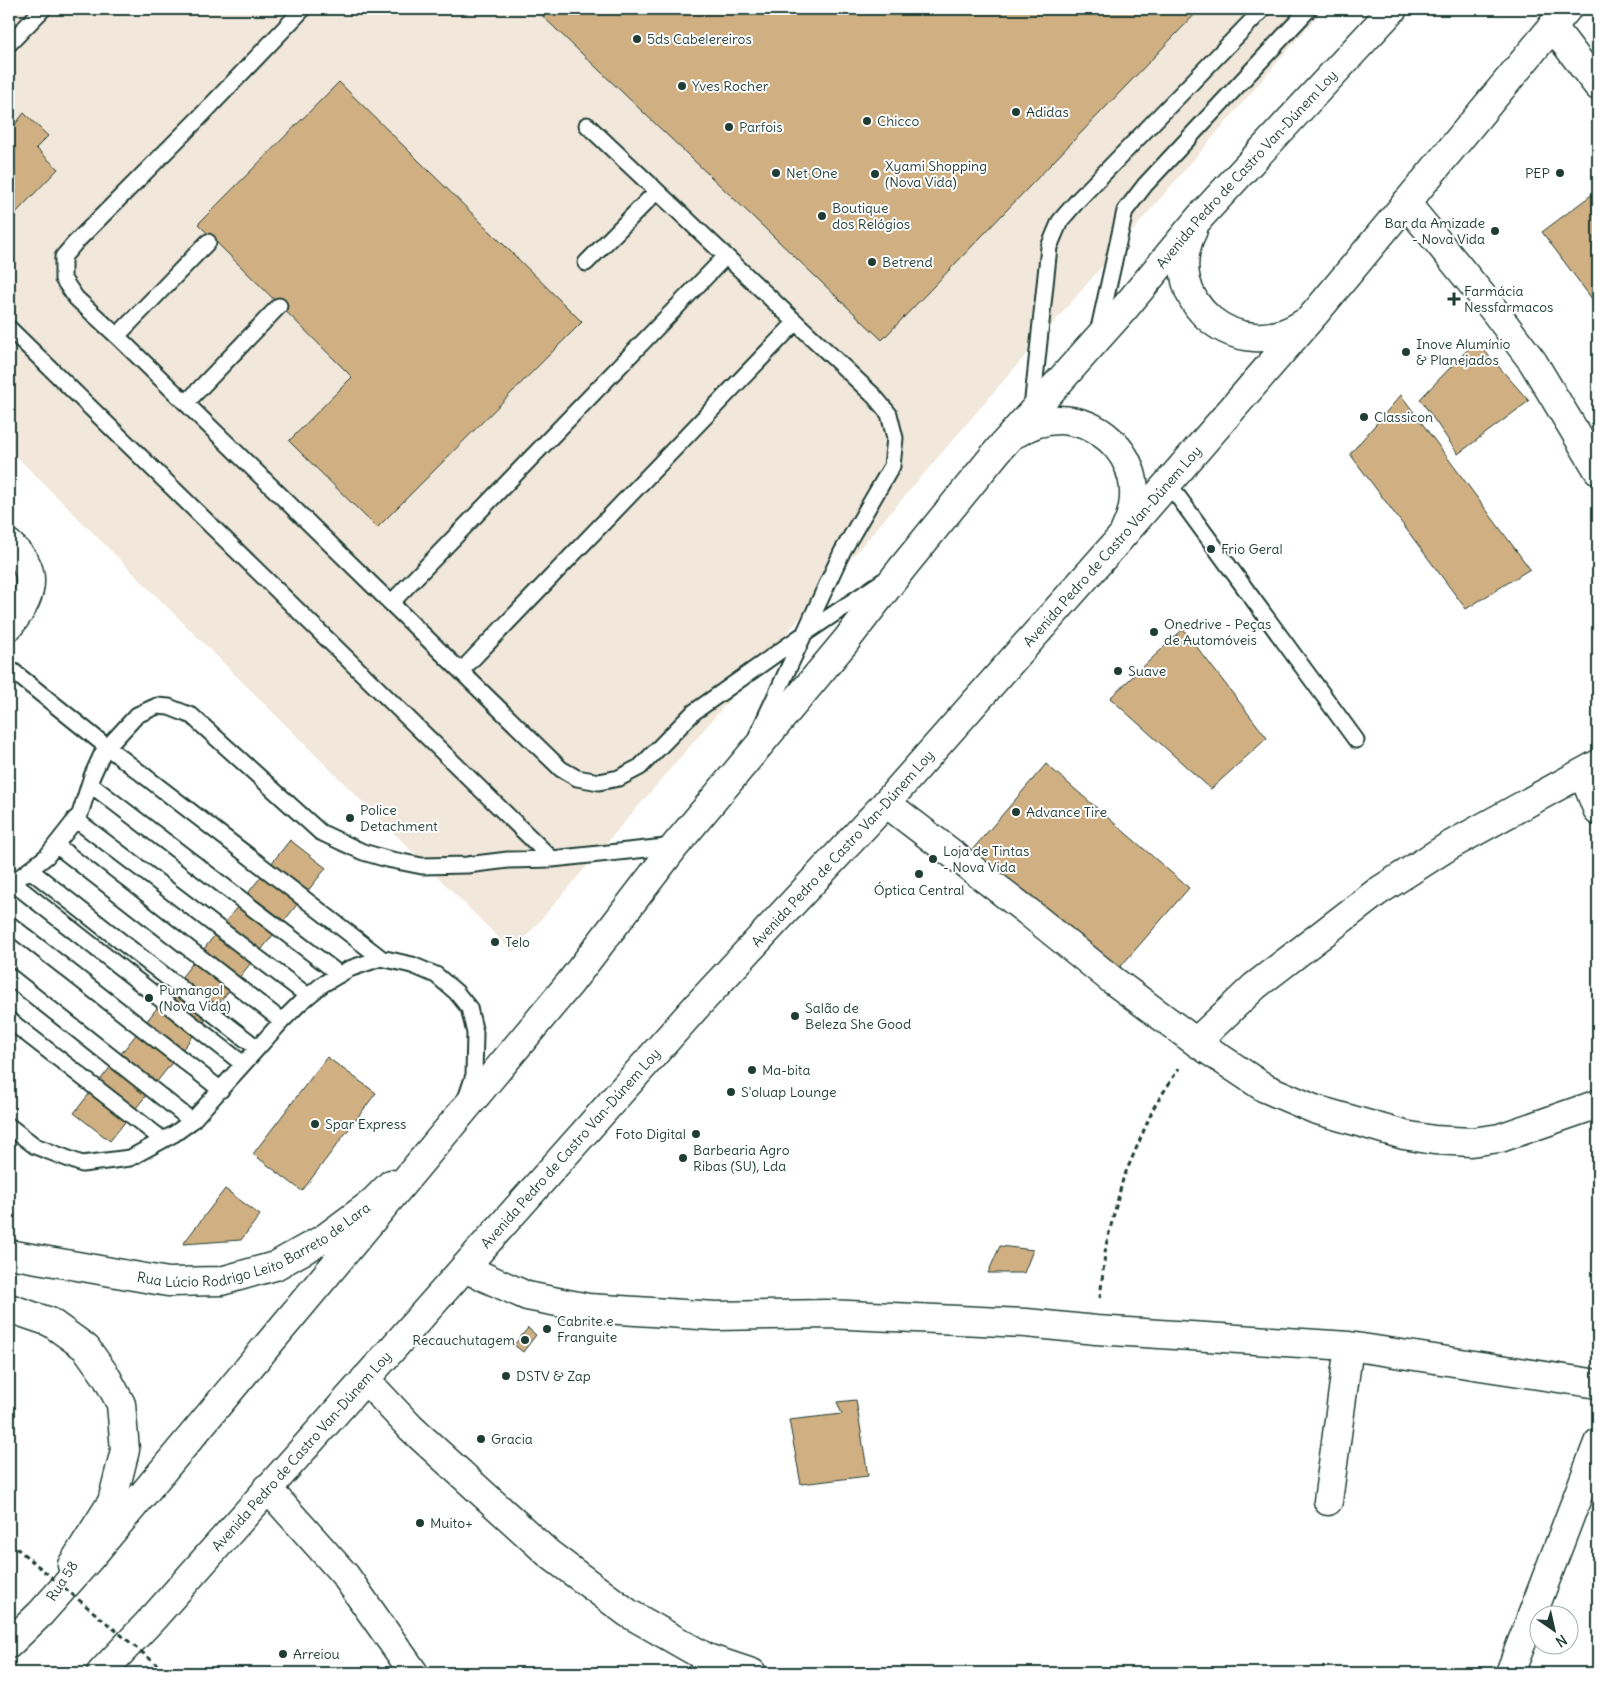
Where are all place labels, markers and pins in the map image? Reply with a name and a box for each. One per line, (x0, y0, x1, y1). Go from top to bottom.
place label: 5ds Cabelereiros (647, 30, 752, 48)
marker: 5ds Cabelereiros (631, 33, 643, 45)
place label: Yves Rocher (692, 77, 769, 95)
marker: Yves Rocher (676, 80, 688, 92)
place label: Adidas (1026, 103, 1069, 121)
marker: Adidas (1010, 106, 1022, 118)
place label: Chicco (877, 112, 919, 130)
marker: Chicco (861, 115, 873, 127)
place label: Parfois (739, 118, 783, 136)
marker: Parfois (723, 121, 735, 133)
place label: Xyami Shopping (Nova Vida) (885, 157, 987, 191)
place label: Net One (786, 164, 838, 182)
place label: PEP (1525, 164, 1550, 182)
marker: Net One (770, 167, 782, 179)
marker: PEP (1554, 167, 1566, 179)
marker: Xyami Shopping (Nova Vida) (869, 168, 881, 180)
place label: Boutique dos Relógios (832, 199, 910, 233)
marker: Boutique dos Relógios (816, 210, 828, 222)
place label: Bar da Amizade - Nova Vida (1385, 214, 1485, 248)
marker: Bar da Amizade - Nova Vida (1489, 225, 1501, 237)
place label: Betrend (882, 253, 933, 271)
marker: Betrend (866, 256, 878, 268)
place label: Farmácia Nessfarmacos (1464, 282, 1553, 316)
marker: Farmácia Nessfarmacos (1448, 293, 1460, 305)
place label: Inove Alumínio & Planejados (1416, 335, 1511, 369)
marker: Inove Alumínio & Planejados (1400, 346, 1412, 358)
place label: Classicon (1374, 408, 1433, 426)
marker: Classicon (1358, 411, 1370, 423)
place label: Frio Geral (1221, 540, 1283, 558)
marker: Frio Geral (1205, 543, 1217, 555)
place label: Onedrive - Peças de Automóveis (1164, 615, 1271, 649)
marker: Onedrive - Peças de Automóveis (1148, 626, 1160, 638)
place label: Suave (1128, 662, 1166, 680)
marker: Suave (1112, 665, 1124, 677)
place label: Police Detachment (360, 801, 438, 835)
place label: Advance Tire (1026, 803, 1107, 821)
marker: Advance Tire (1010, 806, 1022, 818)
marker: Police Detachment (344, 812, 356, 824)
place label: Loja de Tintas - Nova Vida (943, 842, 1029, 876)
marker: Loja de Tintas - Nova Vida (927, 853, 939, 865)
marker: Óptica Central (913, 868, 925, 880)
place label: Óptica Central (874, 881, 964, 899)
place label: Telo (505, 933, 530, 951)
marker: Telo (489, 936, 501, 948)
place label: Pumangol (Nova Vida) (159, 981, 231, 1015)
marker: Pumangol (Nova Vida) (143, 992, 155, 1004)
place label: Salão de Beleza She Good (805, 999, 911, 1033)
marker: Salão de Beleza She Good (789, 1010, 801, 1022)
place label: Ma-bita (762, 1061, 810, 1079)
marker: Ma-bita (746, 1064, 758, 1076)
place label: S'oluap Lounge (741, 1083, 837, 1101)
marker: S'oluap Lounge (725, 1086, 737, 1098)
place label: Spar Express (325, 1115, 406, 1133)
marker: Spar Express (309, 1118, 321, 1130)
place label: Foto Digital (615, 1125, 686, 1143)
marker: Foto Digital (690, 1128, 702, 1140)
place label: Barbearia Agro Ribas (SU), Lda (693, 1141, 790, 1175)
marker: Barbearia Agro Ribas (SU), Lda (677, 1152, 689, 1164)
place label: Cabrite e Franguite (557, 1312, 617, 1346)
marker: Cabrite e Franguite (541, 1323, 553, 1335)
place label: Recauchutagem (412, 1331, 515, 1349)
marker: Recauchutagem (519, 1334, 531, 1346)
place label: DSTV & Zap (516, 1367, 591, 1385)
marker: DSTV & Zap (500, 1370, 512, 1382)
place label: Gracia (491, 1430, 533, 1448)
marker: Gracia (475, 1433, 487, 1445)
place label: Muito+ (430, 1514, 473, 1532)
marker: Muito+ (414, 1517, 426, 1529)
place label: Arreiou (293, 1645, 340, 1663)
marker: Arreiou (277, 1648, 289, 1660)

